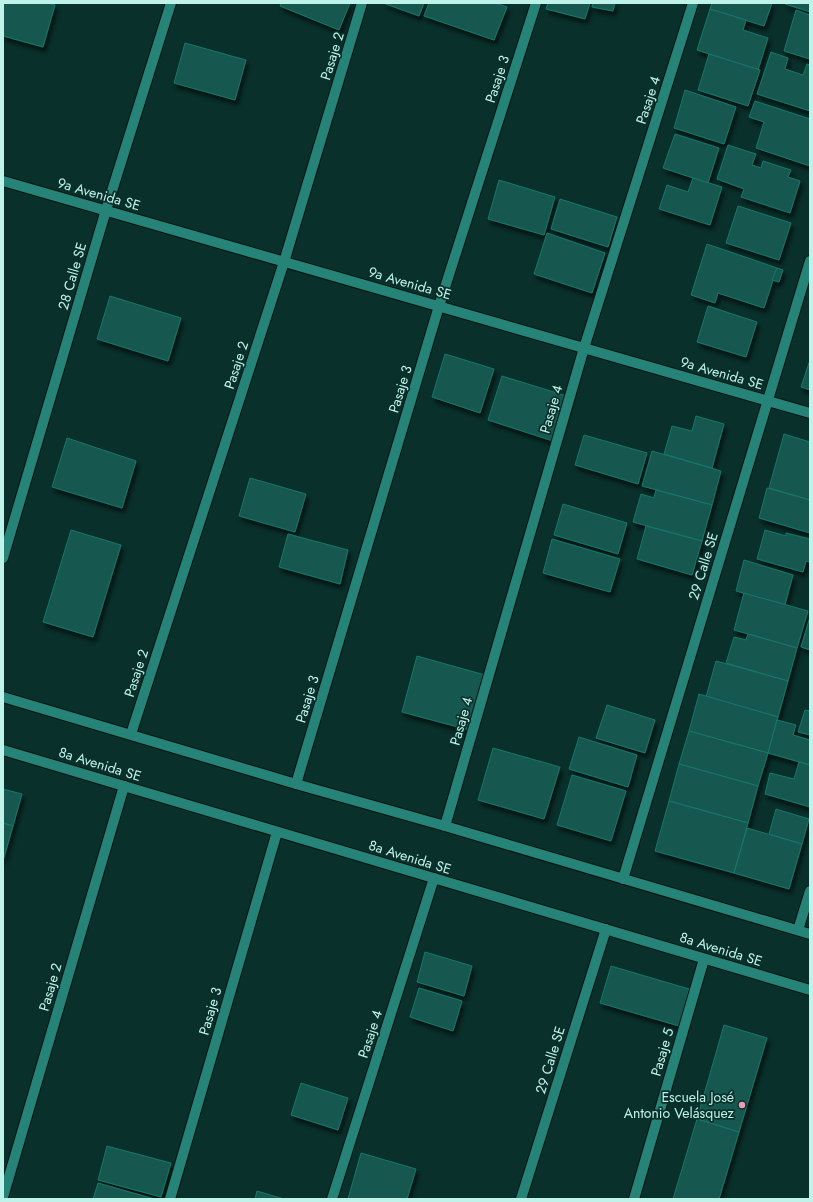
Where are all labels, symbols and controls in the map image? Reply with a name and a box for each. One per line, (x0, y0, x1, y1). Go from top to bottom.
street label: Pasaje 2 (315, 30, 349, 82)
street label: Pasaje 3 (480, 52, 514, 105)
street label: Pasaje 4 (631, 73, 665, 127)
street label: 9a Avenida SE (55, 173, 143, 215)
street label: 28 Calle SE (53, 240, 91, 312)
street label: 9a Avenida SE (366, 262, 454, 304)
street label: Pasaje 2 (219, 338, 253, 392)
street label: 9a Avenida SE (678, 352, 766, 394)
street label: Pasaje 3 (383, 362, 417, 415)
street label: Pasaje 4 (535, 382, 567, 436)
street label: 29 Calle SE (683, 530, 723, 602)
street label: Pasaje 2 (119, 646, 153, 700)
street label: Pasaje 3 (290, 672, 324, 725)
street label: Pasaje 4 (445, 694, 477, 748)
street label: 8a Avenida SE (56, 742, 144, 786)
street label: 8a Avenida SE (366, 835, 454, 879)
street label: 8a Avenida SE (677, 927, 765, 971)
street label: Pasaje 2 (34, 961, 66, 1013)
street label: Pasaje 3 (194, 984, 226, 1037)
street label: Pasaje 4 (353, 1007, 387, 1061)
street label: 29 Calle SE (530, 1024, 570, 1096)
street label: Pasaje 5 (646, 1026, 678, 1078)
place label: Escuela José Antonio Velásquez (624, 1087, 735, 1123)
marker: Escuela José Antonio Velásquez (737, 1100, 747, 1110)

